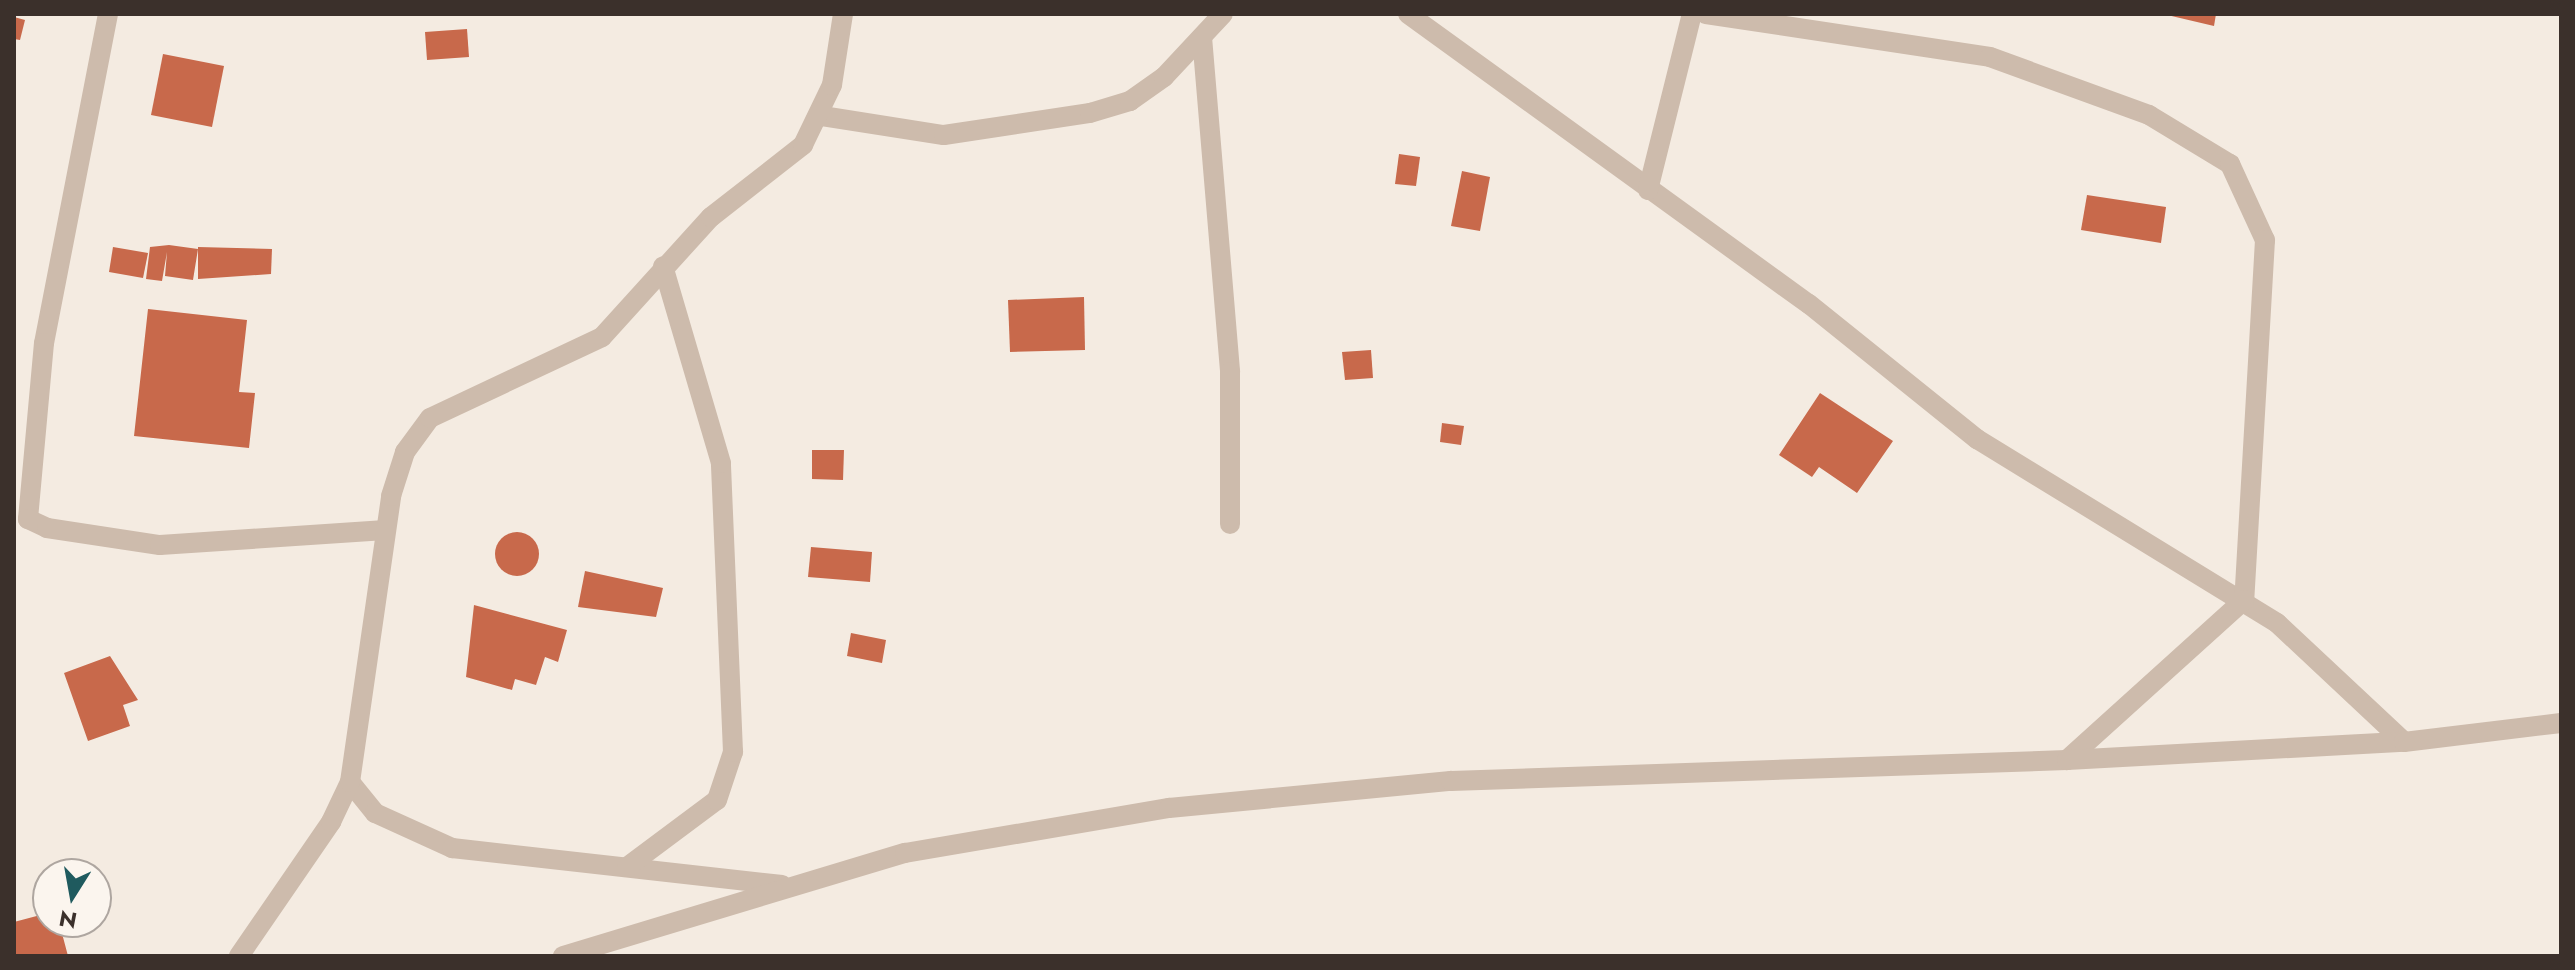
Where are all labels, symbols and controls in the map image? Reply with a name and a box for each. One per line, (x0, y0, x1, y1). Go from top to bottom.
north arrow (32, 858, 112, 938)
text: N (56, 902, 79, 937)

